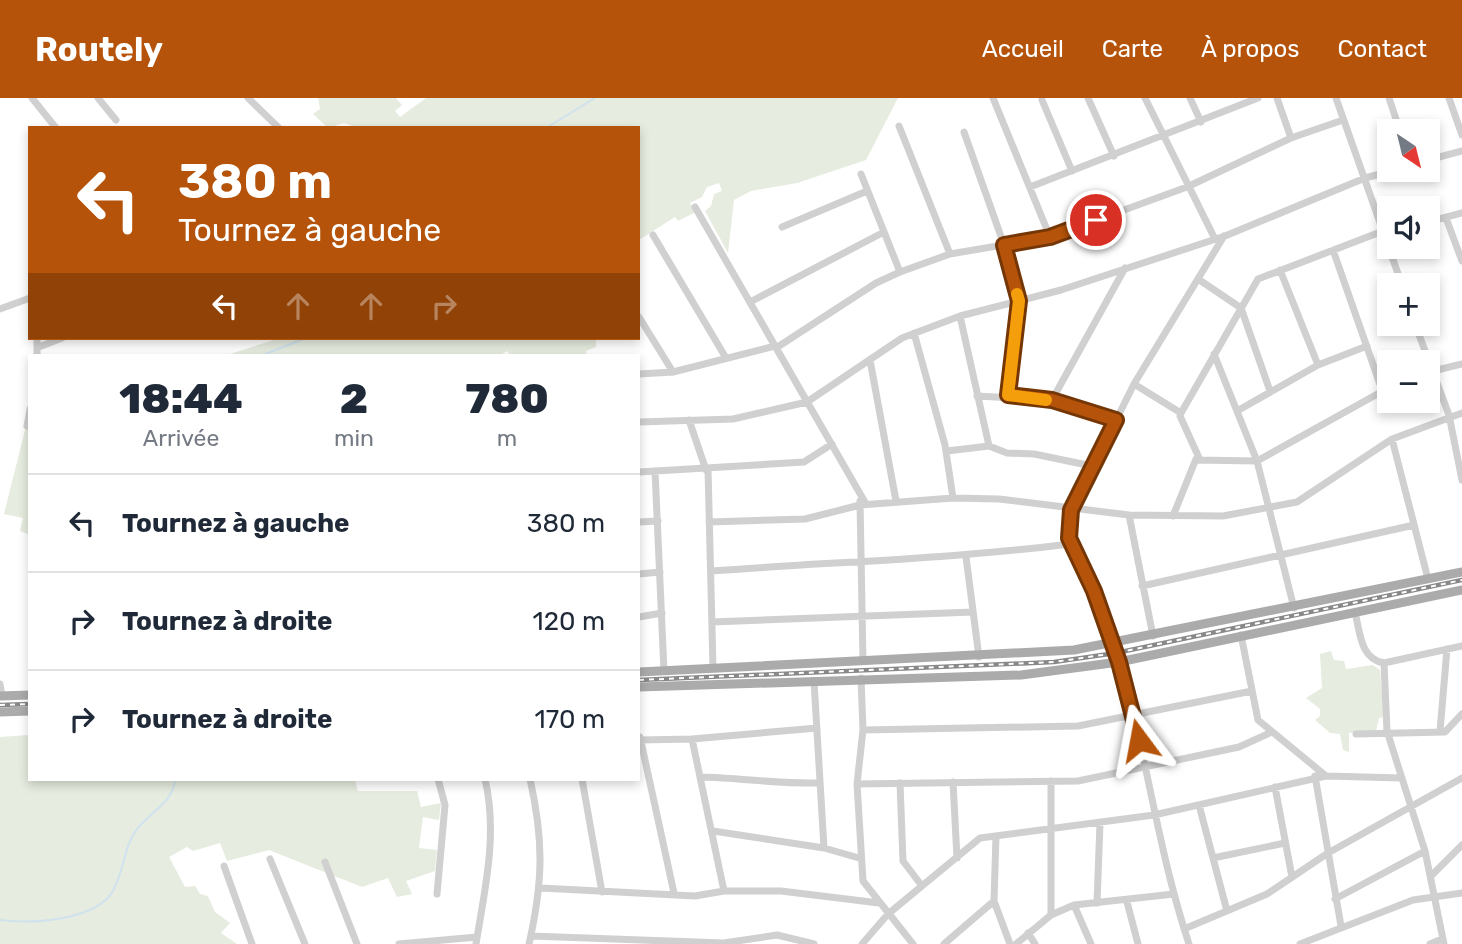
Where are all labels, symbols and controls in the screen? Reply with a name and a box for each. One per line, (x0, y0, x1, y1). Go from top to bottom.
text: Routely (35, 30, 163, 69)
text: Accueil (982, 35, 1064, 63)
text: Carte (1102, 35, 1163, 63)
text: À propos (1201, 35, 1300, 63)
text: Contact (1338, 35, 1427, 63)
north arrow (1377, 119, 1440, 182)
map controls (1377, 119, 1440, 413)
text: 380 m (178, 152, 332, 210)
icon: left (63, 154, 154, 245)
pin (1066, 190, 1126, 250)
button: sound (1377, 196, 1440, 259)
icon: arrive (1077, 201, 1115, 239)
text: Tournez à gauche (178, 211, 441, 249)
button: + (1377, 273, 1440, 336)
icon: left (206, 287, 244, 325)
icon: ahead (279, 287, 317, 325)
icon: ahead (352, 287, 390, 325)
icon: right (425, 287, 463, 325)
button: − (1377, 350, 1440, 413)
text: 18:44 (119, 374, 243, 424)
text: 2 (340, 374, 368, 424)
text: 780 (465, 374, 549, 424)
text: Arrivée (143, 424, 219, 452)
text: min (334, 424, 374, 452)
text: m (497, 424, 517, 452)
icon: left (63, 504, 101, 542)
text: Tournez à gauche (122, 508, 350, 539)
text: 380 m (527, 508, 605, 539)
icon: right (63, 602, 101, 640)
text: Tournez à droite (122, 606, 332, 637)
text: 120 m (533, 606, 605, 637)
icon: right (63, 700, 101, 738)
position arrow (1102, 703, 1176, 777)
text: Tournez à droite (122, 704, 332, 735)
text: 170 m (535, 704, 605, 735)

